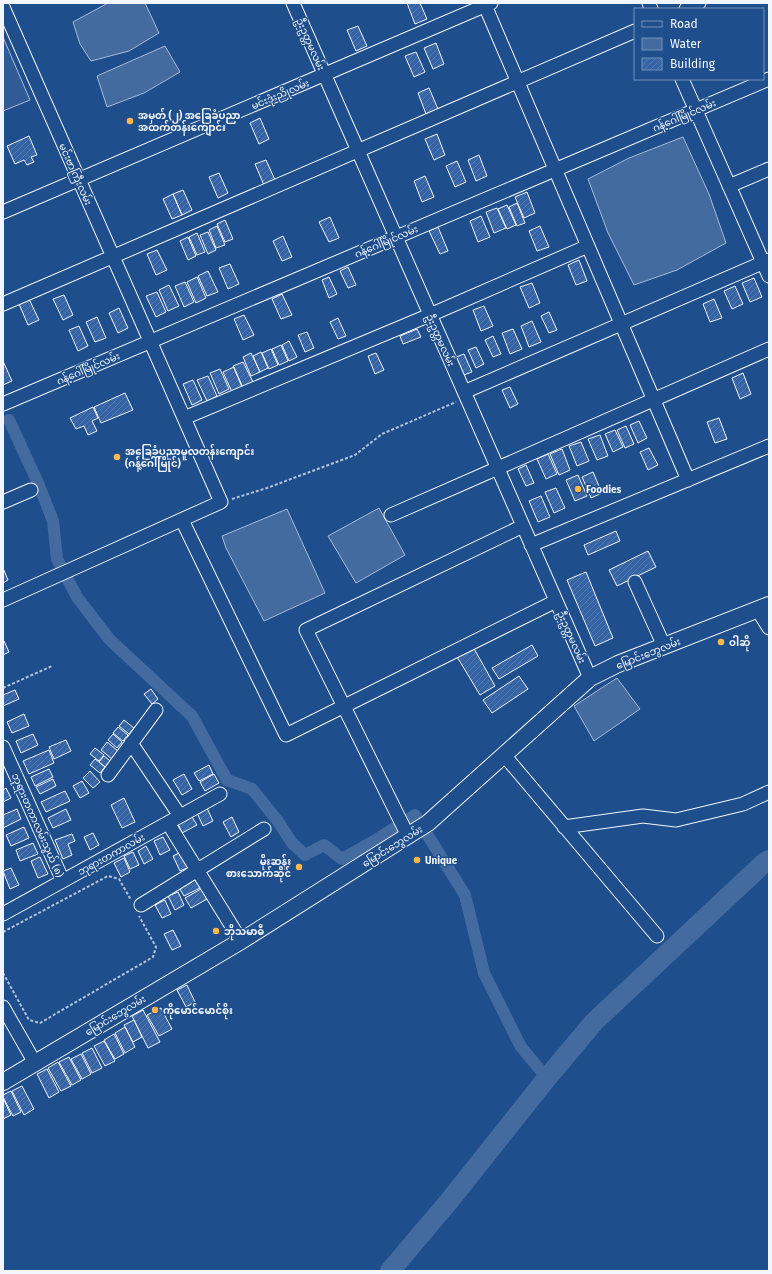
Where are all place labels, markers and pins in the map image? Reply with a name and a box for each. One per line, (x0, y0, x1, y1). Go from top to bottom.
place label: အမှတ် (၂) အခြေခံပညာ အထက်တန်းကျောင်း (138, 108, 240, 136)
marker: အမှတ် (၂) အခြေခံပညာ အထက်တန်းကျောင်း (125, 116, 135, 126)
place label: အခြေခံပညာမူလတန်းကျောင်း (ဂန့်ဂေါ်မြိုင်) (125, 444, 254, 472)
marker: အခြေခံပညာမူလတန်းကျောင်း (ဂန့်ဂေါ်မြိုင်) (112, 452, 122, 462)
marker: Foodies (573, 484, 583, 494)
place label: Foodies (586, 484, 622, 496)
place label: ဝါဆို (729, 635, 750, 652)
marker: ဝါဆို (716, 637, 726, 647)
place label: မိုးဆန်း စားသောက်ဆိုင် (226, 854, 291, 883)
marker: Unique (412, 855, 422, 865)
place label: Unique (425, 855, 458, 867)
marker: မိုးဆန်း စားသောက်ဆိုင် (294, 862, 304, 872)
place label: ဘိုသမာဓီ (224, 924, 264, 941)
marker: ဘိုသမာဓီ (211, 926, 221, 936)
place label: ကိုမောင်မောင်စိုး (163, 1003, 233, 1020)
marker: ကိုမောင်မောင်စိုး (150, 1005, 160, 1015)

